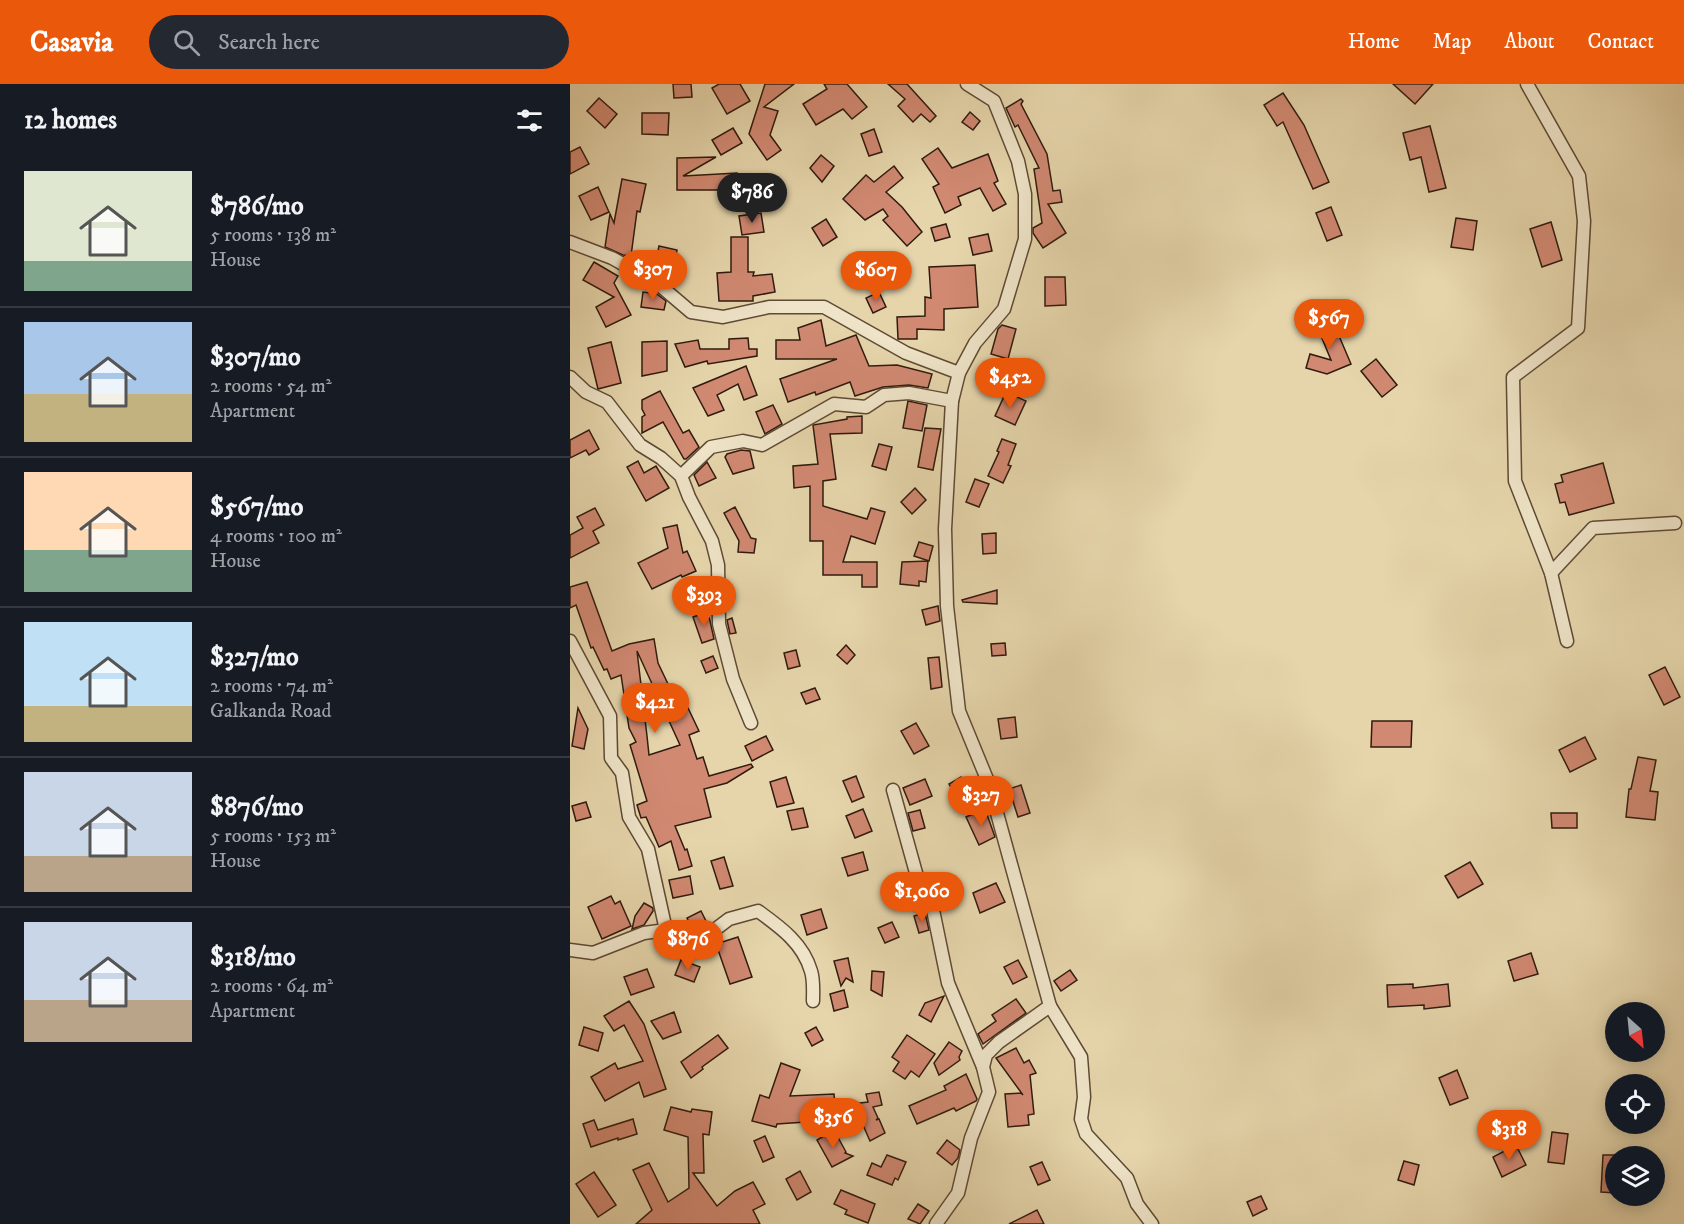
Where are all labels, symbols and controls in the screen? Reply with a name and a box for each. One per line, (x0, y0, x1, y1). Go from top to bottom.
search box (149, 15, 569, 69)
text: Casavia (30, 25, 113, 60)
icon: search (170, 26, 203, 59)
text: Search here (218, 29, 320, 56)
text: Home (1348, 29, 1400, 55)
text: Map (1433, 29, 1471, 55)
text: About (1504, 29, 1555, 55)
text: Contact (1588, 29, 1654, 55)
text: 12 homes (24, 104, 117, 137)
icon: filters (513, 104, 546, 137)
pin: $786 (716, 173, 788, 224)
text: $786 (731, 180, 773, 205)
text: $786/mo (210, 190, 304, 223)
icon: home (72, 195, 144, 267)
text: 5 rooms · 138 m² (210, 223, 336, 248)
text: House (210, 248, 261, 273)
pin: $307 (617, 250, 689, 301)
pin: $607 (840, 251, 912, 302)
text: $307 (633, 257, 673, 282)
text: $607 (855, 258, 897, 283)
pin: $567 (1293, 299, 1365, 350)
text: $567 (1308, 306, 1350, 331)
text: $307/mo (210, 341, 301, 374)
icon: home (72, 346, 144, 418)
pin: $452 (974, 358, 1046, 409)
text: $452 (989, 365, 1031, 390)
text: 2 rooms · 54 m² (210, 374, 332, 399)
text: Apartment (210, 399, 295, 424)
text: $567/mo (210, 491, 303, 524)
icon: home (72, 496, 144, 568)
text: 4 rooms · 100 m² (210, 524, 342, 549)
text: House (210, 549, 261, 574)
pin: $393 (668, 576, 740, 627)
text: $393 (686, 583, 722, 608)
text: $327/mo (210, 641, 299, 674)
icon: home (72, 646, 144, 718)
text: 2 rooms · 74 m² (210, 674, 333, 699)
pin: $421 (619, 683, 691, 734)
text: $421 (635, 690, 675, 715)
text: Galkanda Road (210, 699, 331, 724)
pin: $327 (945, 776, 1017, 827)
text: $327 (962, 783, 1000, 808)
text: $876/mo (210, 791, 304, 824)
icon: home (72, 796, 144, 868)
text: 5 rooms · 153 m² (210, 824, 336, 849)
text: House (210, 849, 261, 874)
pin: $1,060 (873, 872, 971, 923)
text: $1,060 (894, 879, 950, 904)
pin: $876 (652, 920, 724, 971)
text: $876 (667, 927, 709, 952)
text: $318/mo (210, 941, 296, 974)
icon: home (72, 946, 144, 1018)
text: 2 rooms · 64 m² (210, 974, 333, 999)
text: Apartment (210, 999, 295, 1024)
north arrow (1605, 1002, 1665, 1062)
map controls (1605, 1002, 1665, 1206)
button: locate (1605, 1074, 1665, 1134)
pin: $356 (797, 1098, 869, 1149)
text: $356 (814, 1105, 852, 1130)
pin: $318 (1473, 1110, 1545, 1161)
text: $318 (1491, 1117, 1527, 1142)
button: layers (1605, 1146, 1665, 1206)

